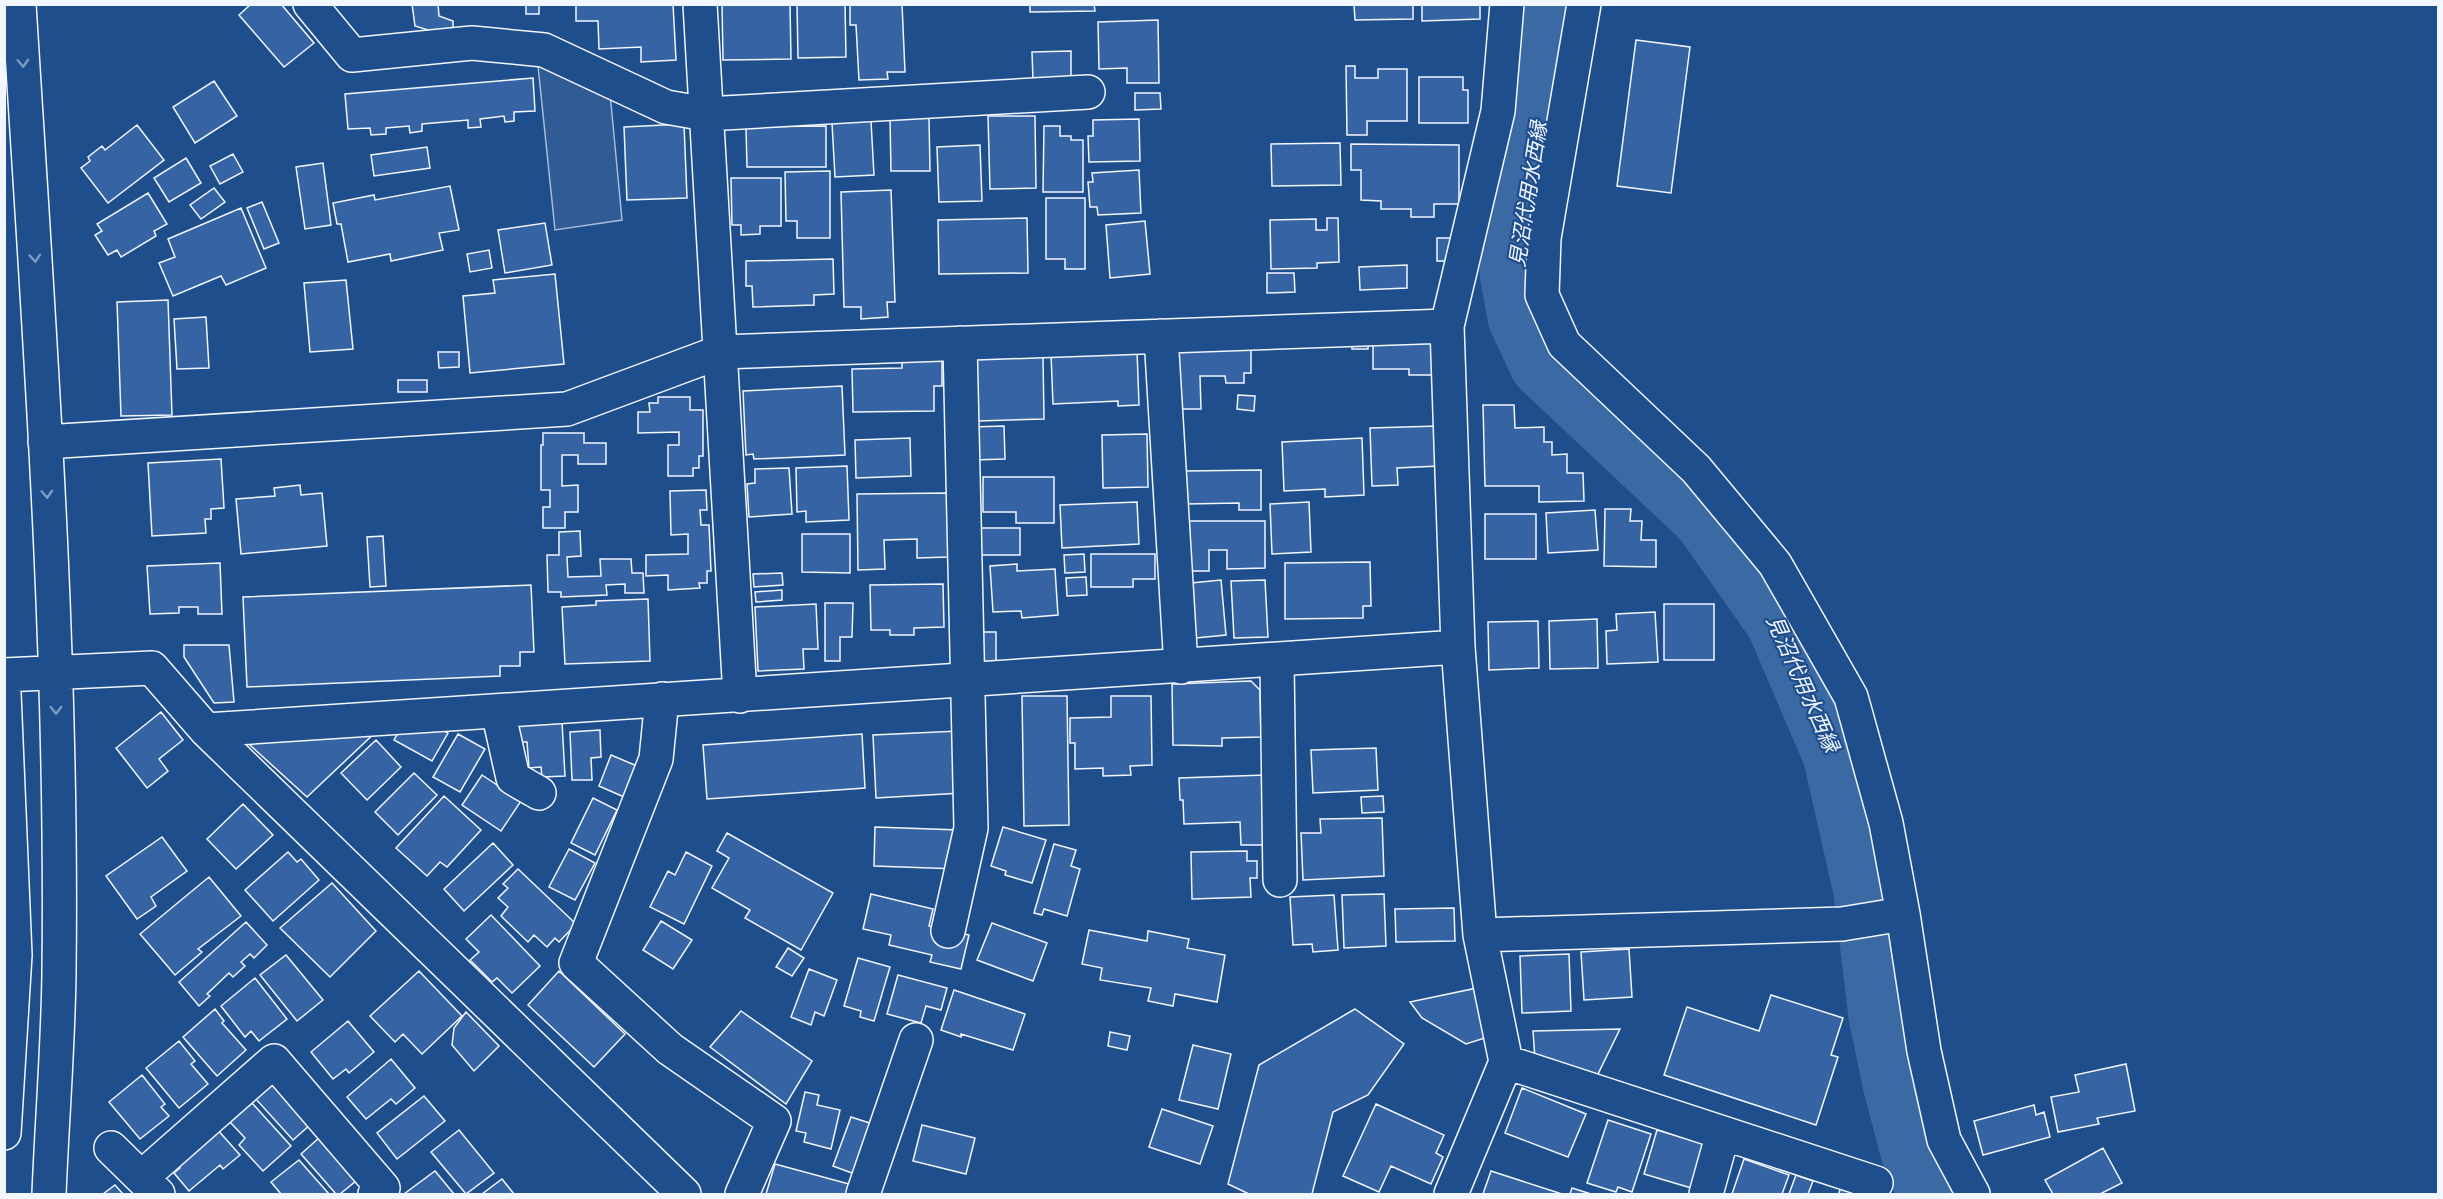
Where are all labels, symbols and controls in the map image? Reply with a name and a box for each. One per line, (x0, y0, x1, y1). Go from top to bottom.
one-way arrow (16, 58, 29, 67)
water label: 見沼代用水西縁 (1503, 117, 1551, 269)
one-way arrow (28, 253, 41, 262)
one-way arrow (41, 490, 54, 499)
water label: 見沼代用水西縁 (1763, 611, 1846, 757)
one-way arrow (50, 705, 62, 714)

